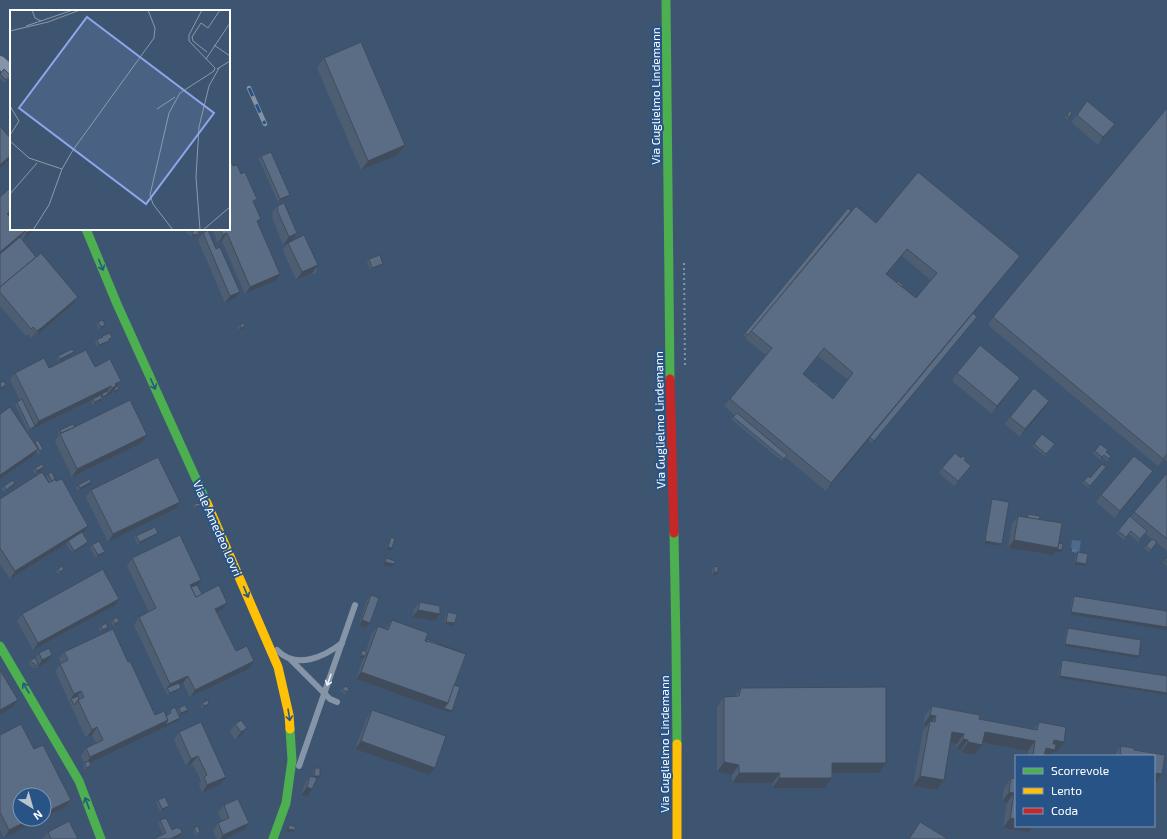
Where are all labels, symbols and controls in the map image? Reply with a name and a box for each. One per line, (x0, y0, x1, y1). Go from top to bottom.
inset map (10, 10, 230, 230)
street label: Via Guglielmo Lindemann (648, 27, 662, 165)
one-way arrow (98, 259, 105, 271)
street label: Via Guglielmo Lindemann (651, 351, 667, 489)
one-way arrow (150, 378, 157, 390)
street label: Viale Amedeo Lovri (191, 478, 245, 578)
one-way arrow (243, 586, 250, 598)
one-way arrow (325, 674, 332, 687)
street label: Via Guglielmo Lindemann (657, 675, 671, 813)
one-way arrow (21, 682, 29, 694)
one-way arrow (285, 708, 293, 721)
legend (1015, 755, 1155, 827)
text: Scorrevole (1051, 763, 1109, 777)
text: Lento (1051, 783, 1082, 797)
north arrow (12, 787, 52, 827)
one-way arrow (82, 797, 90, 809)
text: Coda (1051, 803, 1078, 817)
text: N (31, 808, 45, 823)

